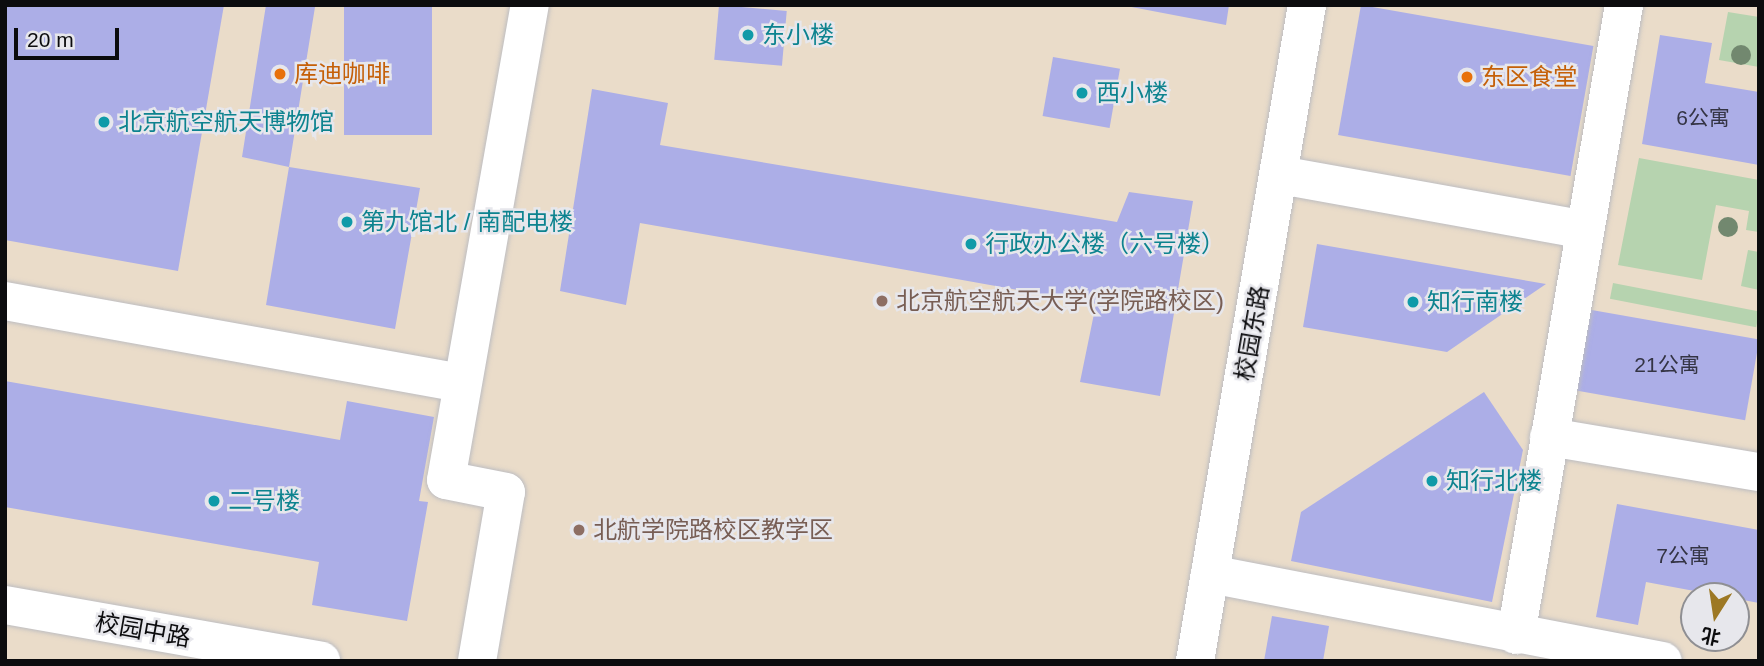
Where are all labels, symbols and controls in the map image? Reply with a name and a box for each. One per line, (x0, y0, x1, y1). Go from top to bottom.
scale bar (18, 14, 122, 58)
place label: 东小楼 (762, 21, 834, 49)
marker: 东小楼 (740, 27, 756, 43)
text: 20 m (27, 28, 74, 51)
place label: 库迪咖啡 (294, 60, 390, 88)
place label: 东区食堂 (1481, 63, 1577, 91)
marker: 库迪咖啡 (272, 66, 288, 82)
marker: 东区食堂 (1459, 69, 1475, 85)
place label: 西小楼 (1096, 79, 1168, 107)
marker: 西小楼 (1074, 85, 1090, 101)
house number: 6公寓 (1676, 105, 1730, 131)
place label: 北京航空航天博物馆 (118, 108, 334, 136)
marker: 北京航空航天博物馆 (96, 114, 112, 130)
place label: 第九馆北 / 南配电楼 (361, 208, 573, 236)
marker: 第九馆北 / 南配电楼 (339, 214, 355, 230)
place label: 行政办公楼（六号楼） (985, 230, 1225, 258)
marker: 行政办公楼（六号楼） (963, 236, 979, 252)
street label: 校园东路 (1229, 283, 1275, 383)
place label: 北京航空航天大学(学院路校区) (896, 287, 1224, 315)
place label: 知行南楼 (1427, 288, 1523, 316)
marker: 北京航空航天大学(学院路校区) (874, 293, 890, 309)
marker: 知行南楼 (1405, 294, 1421, 310)
house number: 21公寓 (1634, 352, 1700, 378)
place label: 知行北楼 (1446, 467, 1542, 495)
marker: 知行北楼 (1424, 473, 1440, 489)
place label: 二号楼 (228, 487, 300, 515)
marker: 二号楼 (206, 493, 222, 509)
place label: 北航学院路校区教学区 (593, 516, 833, 544)
marker: 北航学院路校区教学区 (571, 522, 587, 538)
house number: 7公寓 (1656, 543, 1710, 569)
north arrow (1680, 582, 1750, 652)
street label: 校园中路 (93, 607, 193, 653)
text: 北 (1699, 624, 1722, 648)

